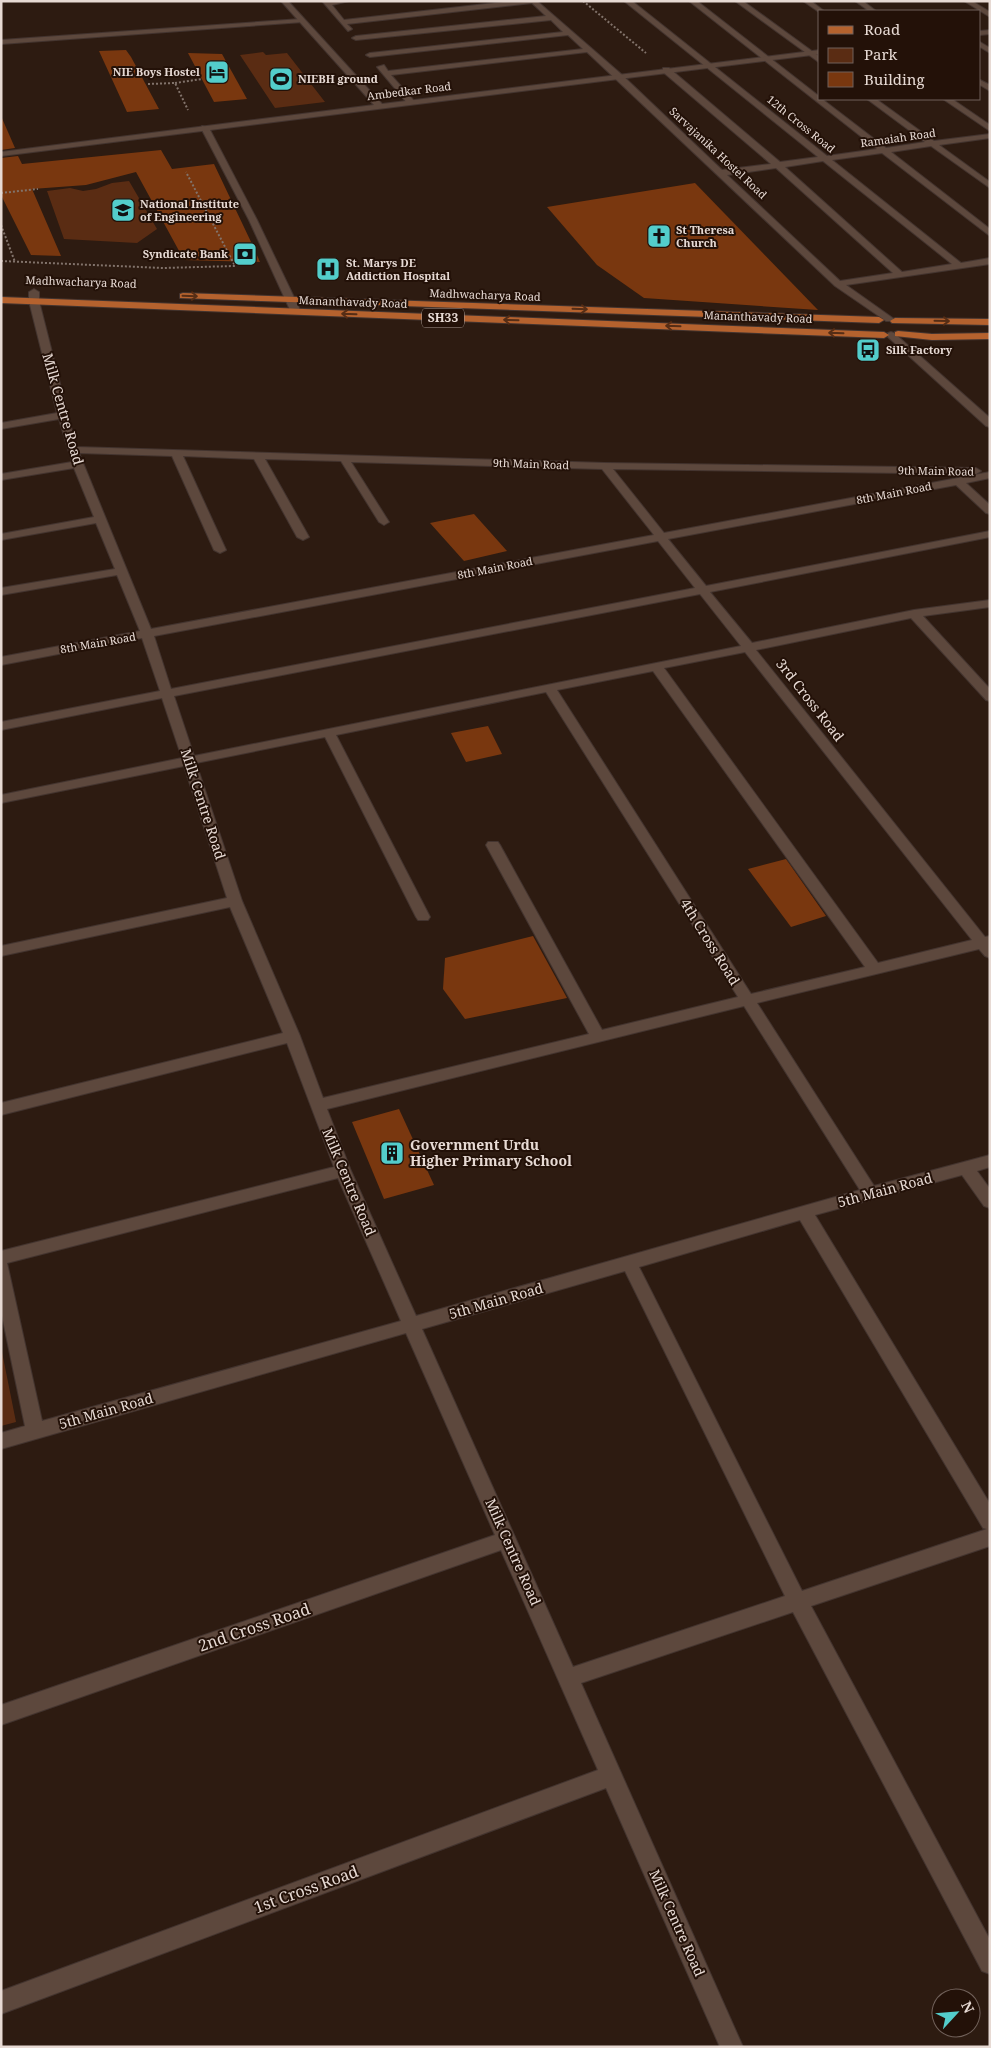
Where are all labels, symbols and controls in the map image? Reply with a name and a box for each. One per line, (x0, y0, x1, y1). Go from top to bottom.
legend (818, 10, 981, 100)
text: Road (864, 19, 900, 39)
text: Park (864, 44, 898, 64)
hotel icon: NIE Boys Hostel (204, 59, 230, 85)
place label: NIE Boys Hostel (113, 64, 200, 79)
sports icon: NIEBH ground (268, 66, 294, 92)
text: Building (864, 69, 925, 89)
place label: NIEBH ground (298, 71, 378, 86)
street label: Ambedkar Road (366, 78, 452, 103)
street label: 12th Cross Road (764, 91, 839, 156)
street label: Sarvajanika Hostel Road (666, 103, 770, 202)
street label: Ramaiah Road (859, 125, 937, 150)
place label: National Institute of Engineering (140, 196, 239, 224)
school or university icon: National Institute of Engineering (110, 197, 136, 223)
place label: St Theresa Church (676, 222, 735, 250)
church icon: St Theresa Church (646, 223, 672, 249)
bank icon: Syndicate Bank (232, 241, 258, 267)
place label: Syndicate Bank (143, 246, 228, 261)
place label: St. Marys DE Addiction Hospital (346, 255, 450, 283)
hospital icon: St. Marys DE Addiction Hospital (315, 256, 341, 282)
street label: Madhwacharya Road (25, 272, 137, 291)
street label: Madhwacharya Road (429, 285, 541, 304)
one-way arrow (182, 292, 198, 301)
street label: Mananthavady Road (298, 292, 408, 311)
one-way arrow (571, 305, 587, 314)
street label: Mananthavady Road (703, 307, 813, 326)
road number: SH33 (422, 308, 464, 328)
one-way arrow (341, 309, 357, 319)
one-way arrow (503, 316, 519, 325)
one-way arrow (934, 316, 950, 326)
one-way arrow (666, 322, 682, 331)
one-way arrow (828, 328, 844, 337)
bus stop icon: Silk Factory (855, 337, 881, 363)
place label: Silk Factory (886, 342, 953, 357)
street label: Milk Centre Road (38, 351, 89, 467)
street label: 9th Main Road (493, 455, 570, 472)
street label: 9th Main Road (898, 462, 975, 479)
street label: 8th Main Road (855, 478, 933, 507)
street label: 8th Main Road (456, 553, 534, 582)
street label: 8th Main Road (59, 628, 137, 657)
street label: 3rd Cross Road (772, 654, 849, 745)
street label: Milk Centre Road (177, 746, 230, 862)
street label: 4th Cross Road (676, 895, 745, 989)
street label: Milk Centre Road (318, 1125, 381, 1239)
place label: Government Urdu Higher Primary School (410, 1135, 572, 1170)
building icon: Government Urdu Higher Primary School (379, 1140, 405, 1166)
street label: 5th Main Road (835, 1168, 935, 1211)
street label: 5th Main Road (447, 1278, 546, 1323)
street label: 5th Main Road (57, 1388, 156, 1433)
street label: Milk Centre Road (481, 1495, 546, 1609)
street label: 2nd Cross Road (195, 1597, 313, 1656)
street label: 1st Cross Road (251, 1860, 361, 1918)
street label: Milk Centre Road (645, 1866, 710, 1980)
north arrow (931, 1988, 981, 2038)
text: N (957, 1998, 979, 2016)

